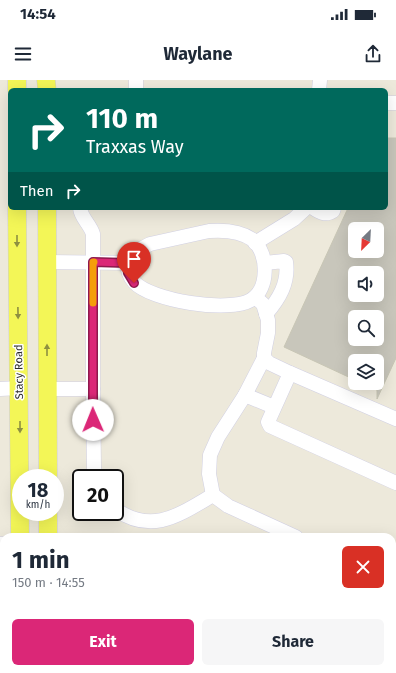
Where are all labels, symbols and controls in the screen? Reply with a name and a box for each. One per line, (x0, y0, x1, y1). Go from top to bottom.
text: 14:54 (20, 5, 56, 23)
icon: menu (12, 43, 34, 65)
text: Waylane (163, 43, 233, 65)
icon: share (362, 43, 384, 65)
text: 110 m (86, 102, 158, 135)
icon: right (20, 104, 72, 156)
text: Traxxas Way (86, 136, 184, 158)
icon: right (62, 180, 84, 202)
text: Then (20, 182, 54, 200)
north arrow (348, 222, 384, 258)
map controls (348, 222, 384, 390)
one-way arrow (14, 235, 20, 248)
pin (117, 242, 151, 283)
icon: arrive (123, 248, 145, 270)
button: sound (348, 266, 384, 302)
one-way arrow (15, 307, 21, 320)
button: search (348, 310, 384, 346)
one-way arrow (44, 343, 50, 356)
street label: Stacy Road (12, 344, 26, 400)
button: layers (348, 354, 384, 390)
position arrow (72, 399, 114, 441)
one-way arrow (17, 421, 23, 434)
speed limit sign: 20 (72, 469, 124, 521)
text: 18 (28, 478, 48, 502)
text: km/h (26, 499, 50, 511)
text: 1 min (12, 546, 70, 574)
button: close (342, 546, 384, 588)
text: 150 m · 14:55 (12, 575, 85, 590)
button: Exit (12, 619, 194, 665)
button: Share (202, 619, 384, 665)

